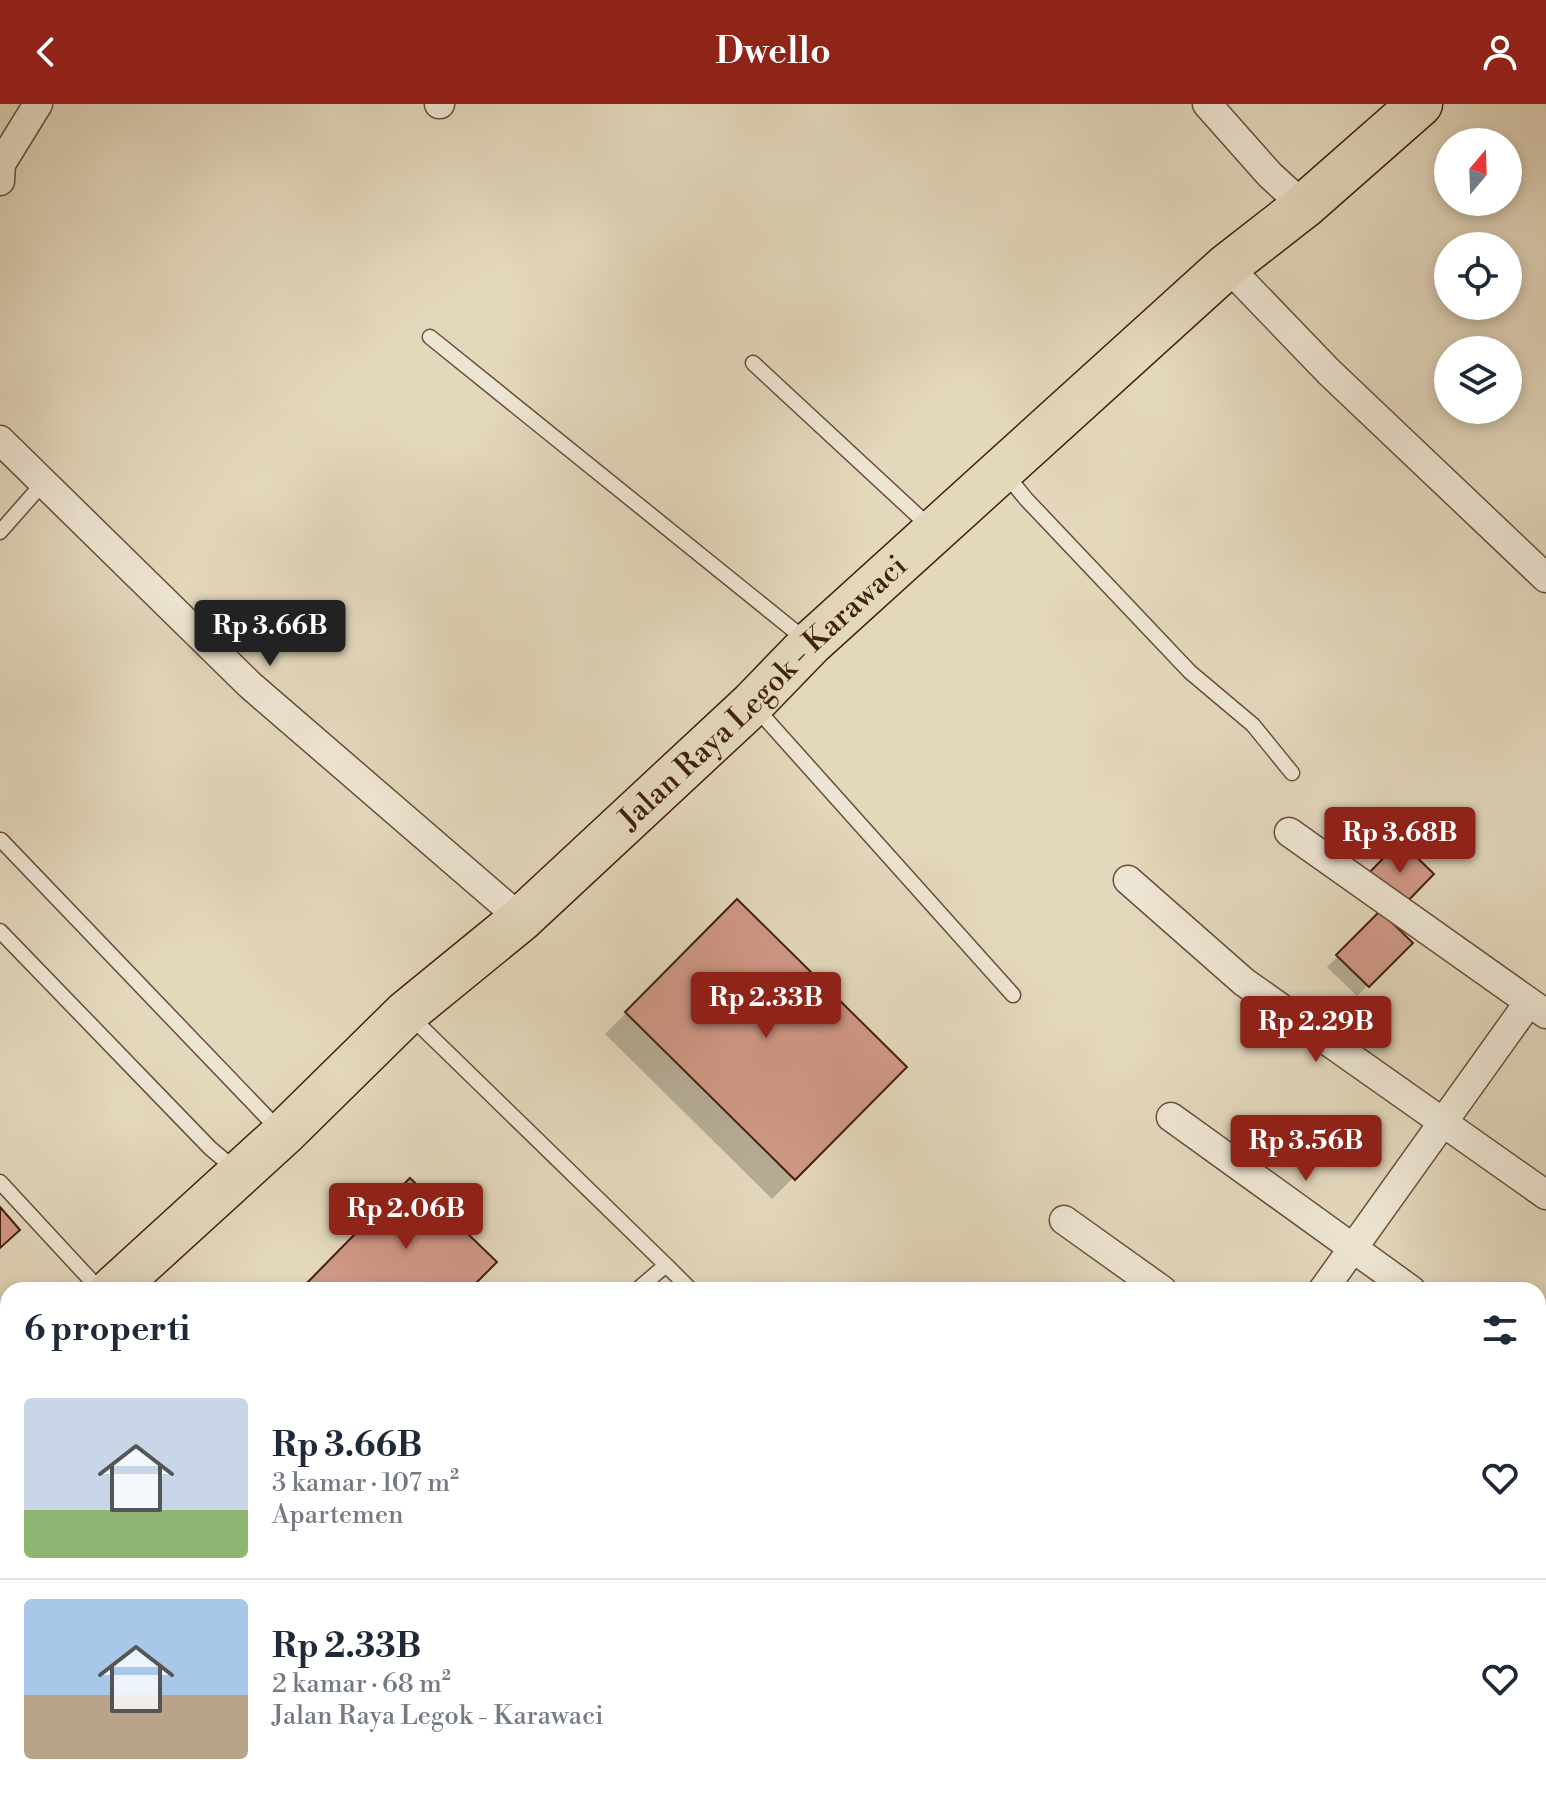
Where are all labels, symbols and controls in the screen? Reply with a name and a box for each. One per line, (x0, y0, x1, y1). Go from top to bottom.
icon: back (24, 30, 68, 74)
text: Dwello (715, 30, 831, 75)
icon: person (1478, 30, 1522, 74)
north arrow (1434, 128, 1522, 216)
map controls (1434, 128, 1522, 424)
button: locate (1434, 232, 1522, 320)
button: layers (1434, 336, 1522, 424)
street label: Jalan Raya Legok - Karawaci (610, 547, 915, 839)
pin: Rp 3.66B (187, 600, 353, 668)
text: Rp 3.66B (213, 610, 327, 642)
pin: Rp 3.68B (1317, 807, 1483, 875)
text: Rp 3.68B (1342, 817, 1458, 849)
pin: Rp 2.33B (683, 972, 849, 1040)
text: Rp 2.33B (709, 982, 823, 1014)
pin: Rp 2.29B (1233, 996, 1399, 1064)
text: Rp 2.29B (1258, 1006, 1374, 1038)
pin: Rp 3.56B (1223, 1115, 1389, 1183)
text: Rp 3.56B (1249, 1125, 1363, 1157)
pin: Rp 2.06B (323, 1183, 489, 1251)
text: Rp 2.06B (347, 1193, 465, 1225)
icon: filters (1478, 1308, 1522, 1352)
text: 6 properti (24, 1309, 190, 1351)
text: Rp 3.66B (272, 1425, 422, 1467)
icon: home (88, 1430, 184, 1526)
icon: heart (1478, 1456, 1522, 1500)
text: 3 kamar · 107 m² (272, 1467, 459, 1499)
text: Apartemen (272, 1499, 404, 1531)
text: Rp 2.33B (272, 1626, 421, 1668)
icon: home (88, 1631, 184, 1727)
icon: heart (1478, 1657, 1522, 1701)
text: 2 kamar · 68 m² (272, 1668, 451, 1700)
text: Jalan Raya Legok - Karawaci (272, 1700, 604, 1732)

